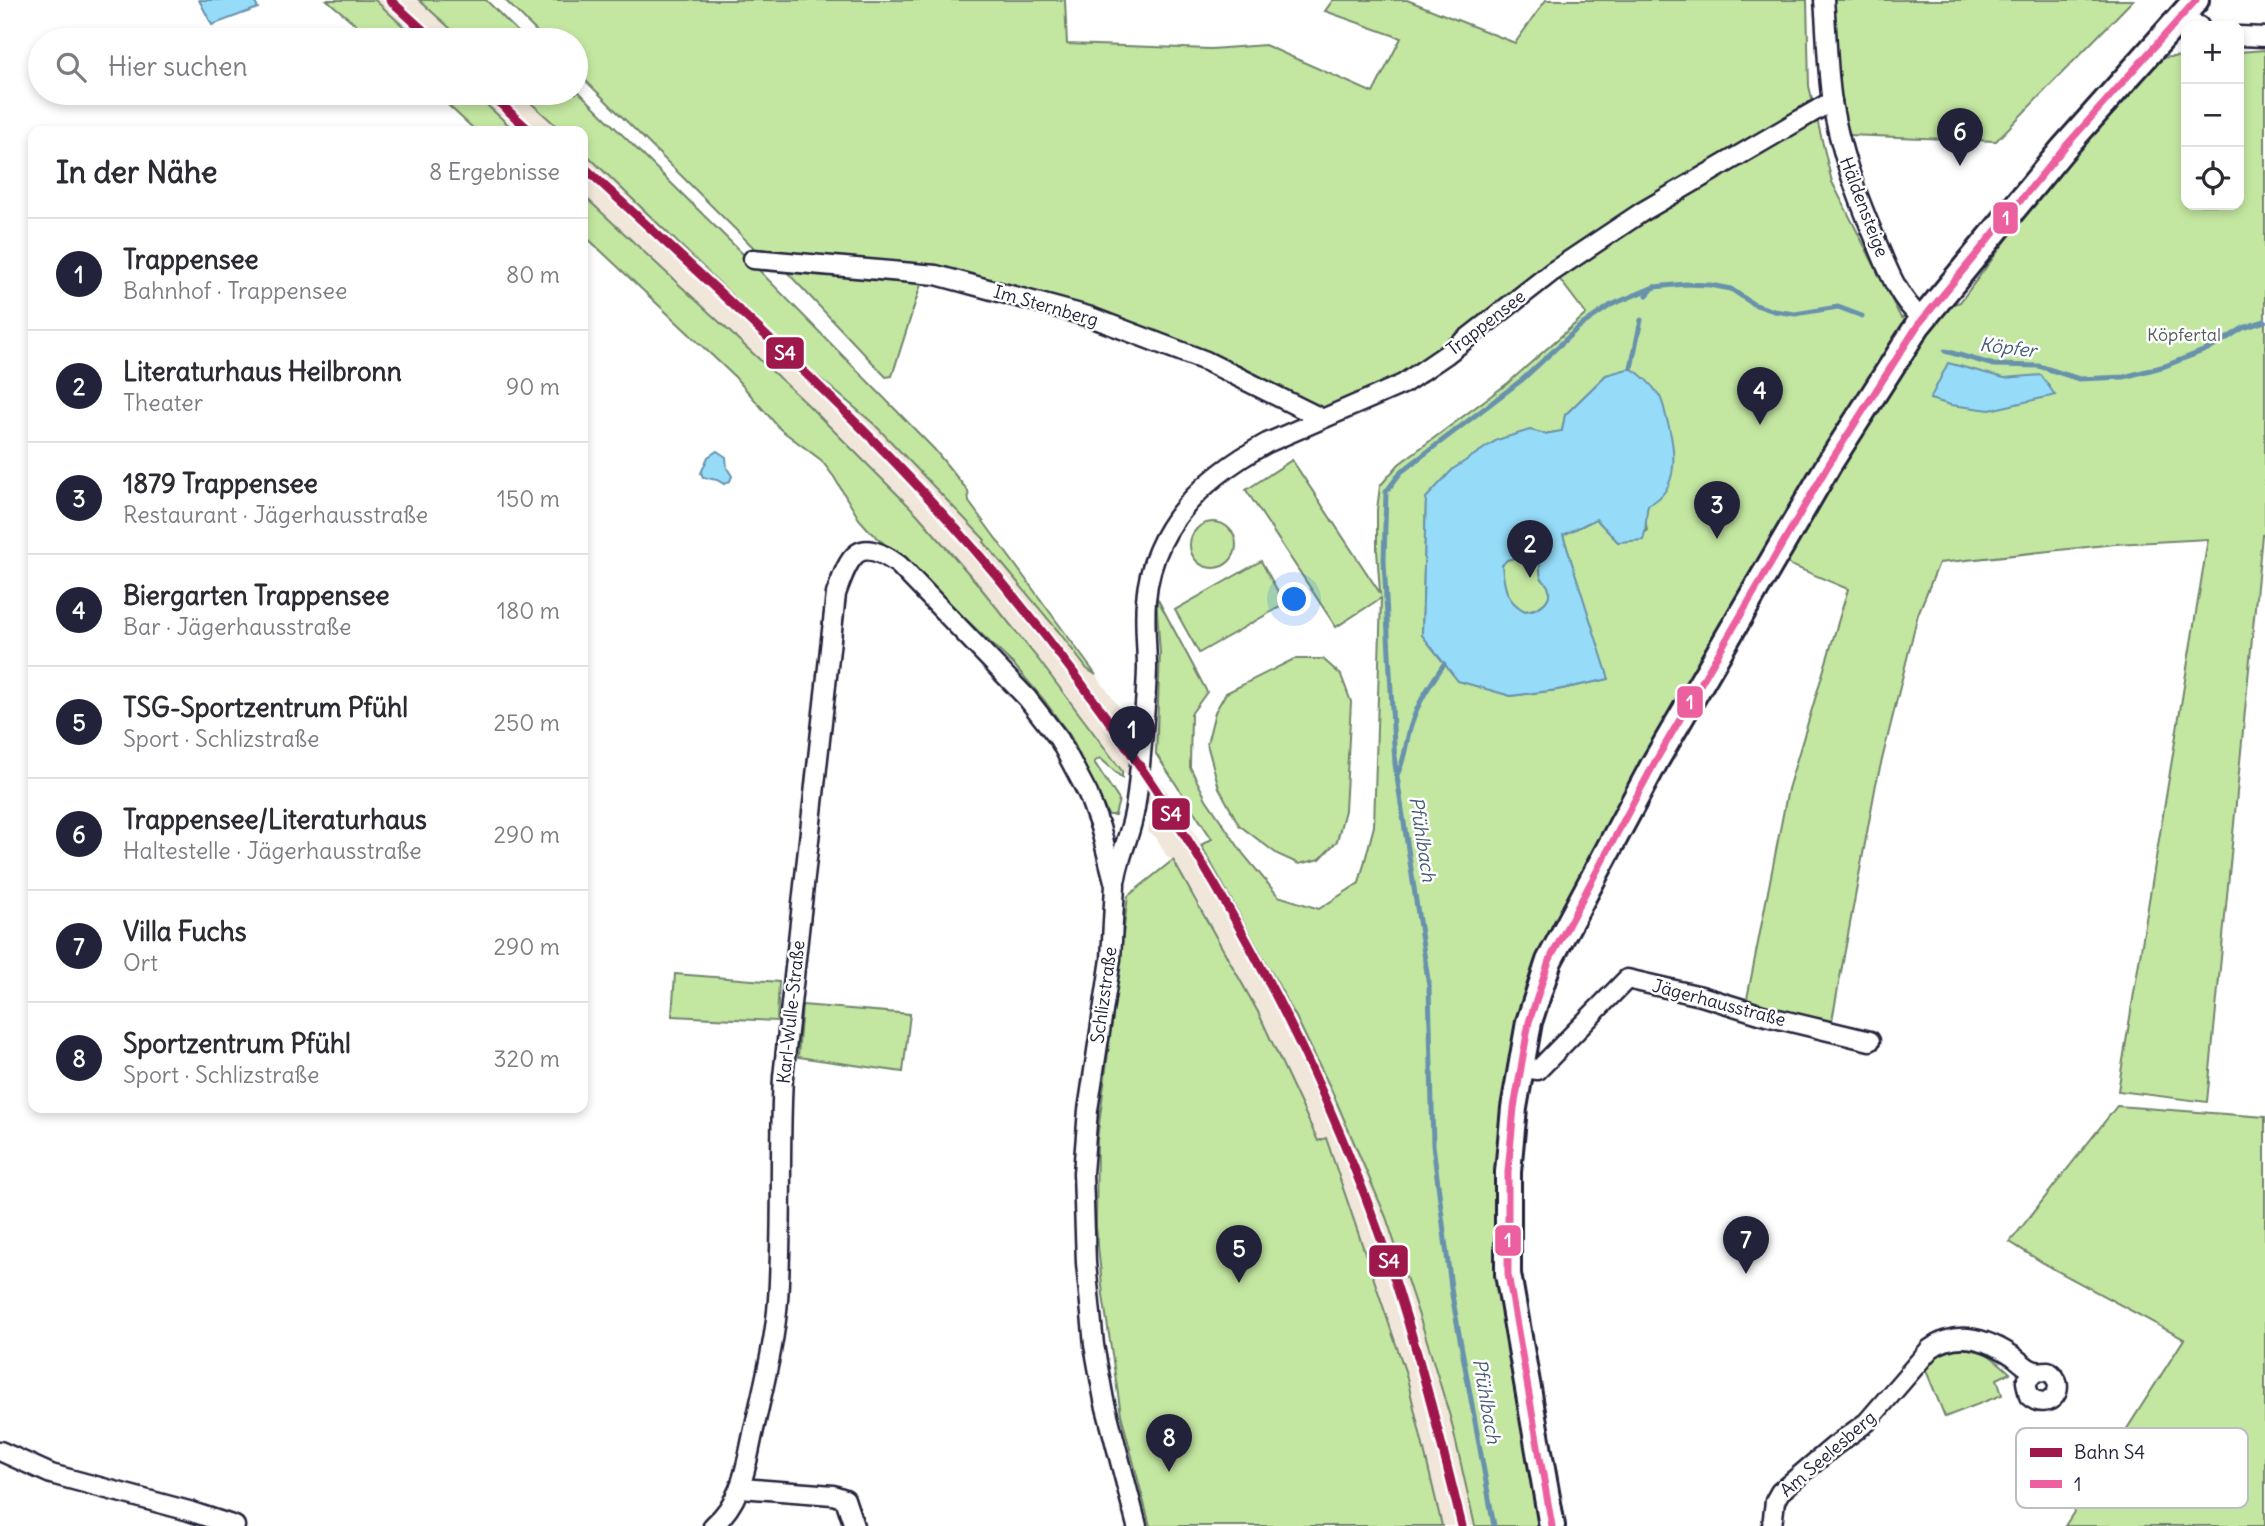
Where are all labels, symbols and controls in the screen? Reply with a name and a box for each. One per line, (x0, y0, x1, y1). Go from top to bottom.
map controls (2181, 21, 2244, 210)
button: + (2181, 21, 2244, 84)
search box (28, 28, 588, 105)
icon: search (52, 48, 90, 86)
text: Hier suchen (108, 50, 248, 83)
button: − (2181, 84, 2244, 147)
pin: 6 (1937, 108, 1983, 166)
button: locate (2181, 147, 2244, 210)
text: In der Nähe (56, 153, 218, 191)
street label: Häldensteige (1835, 154, 1894, 260)
text: 8 Ergebnisse (429, 157, 560, 186)
line badge: 1 (1992, 201, 2019, 235)
text: 1 (2002, 206, 2010, 230)
text: Trappensee (123, 243, 259, 276)
text: 1 (74, 260, 84, 289)
text: 80 m (506, 260, 560, 289)
text: Bahnhof · Trappensee (123, 276, 347, 305)
street label: Im Sternberg (991, 280, 1101, 331)
street label: Trappensee (1442, 285, 1530, 361)
park label: Köpfertal (2147, 323, 2221, 346)
water label: Köpfer (1978, 332, 2040, 363)
line badge: S4 (765, 336, 805, 370)
text: S4 (774, 341, 796, 365)
text: Literaturhaus Heilbronn (123, 355, 402, 388)
pin: 4 (1737, 367, 1783, 425)
text: 2 (73, 372, 85, 401)
text: 90 m (506, 372, 560, 401)
text: Theater (123, 388, 203, 417)
text: 1879 Trappensee (123, 467, 318, 500)
pin: 3 (1694, 481, 1740, 539)
text: 3 (72, 484, 86, 513)
text: 150 m (497, 484, 560, 513)
text: Restaurant · Jägerhausstraße (123, 500, 428, 529)
pin: 2 (1507, 520, 1553, 578)
text: Biergarten Trappensee (123, 579, 389, 612)
your location (1277, 582, 1311, 616)
text: 4 (72, 596, 86, 625)
text: 180 m (497, 596, 560, 625)
text: Bar · Jägerhausstraße (123, 612, 352, 641)
line badge: 1 (1676, 685, 1704, 719)
text: 1 (1686, 690, 1694, 714)
text: TSG-Sportzentrum Pfühl (123, 691, 408, 724)
pin: 1 (1109, 706, 1155, 764)
text: 5 (72, 708, 86, 737)
text: 250 m (493, 708, 560, 737)
text: Sport · Schlizstraße (123, 724, 319, 753)
water label: Pfühlbach (1404, 795, 1442, 884)
line badge: S4 (1151, 797, 1191, 831)
text: S4 (1160, 802, 1182, 826)
text: Trappensee/Literaturhaus (123, 803, 427, 836)
text: 6 (72, 820, 86, 849)
text: 290 m (493, 820, 560, 849)
text: Haltestelle · Jägerhausstraße (123, 836, 422, 865)
text: Villa Fuchs (123, 915, 247, 948)
text: 7 (73, 932, 85, 961)
text: 290 m (493, 932, 560, 961)
street label: Karl-Wulle-Straße (772, 939, 809, 1085)
street label: Schlizstraße (1085, 945, 1122, 1045)
text: Ort (123, 948, 158, 977)
street label: Jägerhausstraße (1650, 974, 1788, 1031)
text: Sportzentrum Pfühl (123, 1027, 351, 1060)
text: 8 (72, 1044, 86, 1073)
text: 320 m (494, 1044, 560, 1073)
text: Sport · Schlizstraße (123, 1060, 319, 1089)
pin: 7 (1723, 1216, 1769, 1274)
line badge: 1 (1494, 1224, 1522, 1257)
pin: 5 (1216, 1225, 1262, 1283)
text: 1 (1504, 1228, 1512, 1252)
line badge: S4 (1368, 1244, 1409, 1278)
text: S4 (1378, 1249, 1400, 1273)
water label: Pfühlbach (1468, 1357, 1506, 1446)
street label: Am Seelesberg (1775, 1406, 1880, 1502)
pin: 8 (1146, 1414, 1192, 1472)
legend (2016, 1428, 2248, 1508)
text: Bahn S4 (2074, 1440, 2145, 1464)
text: 1 (2074, 1472, 2082, 1496)

